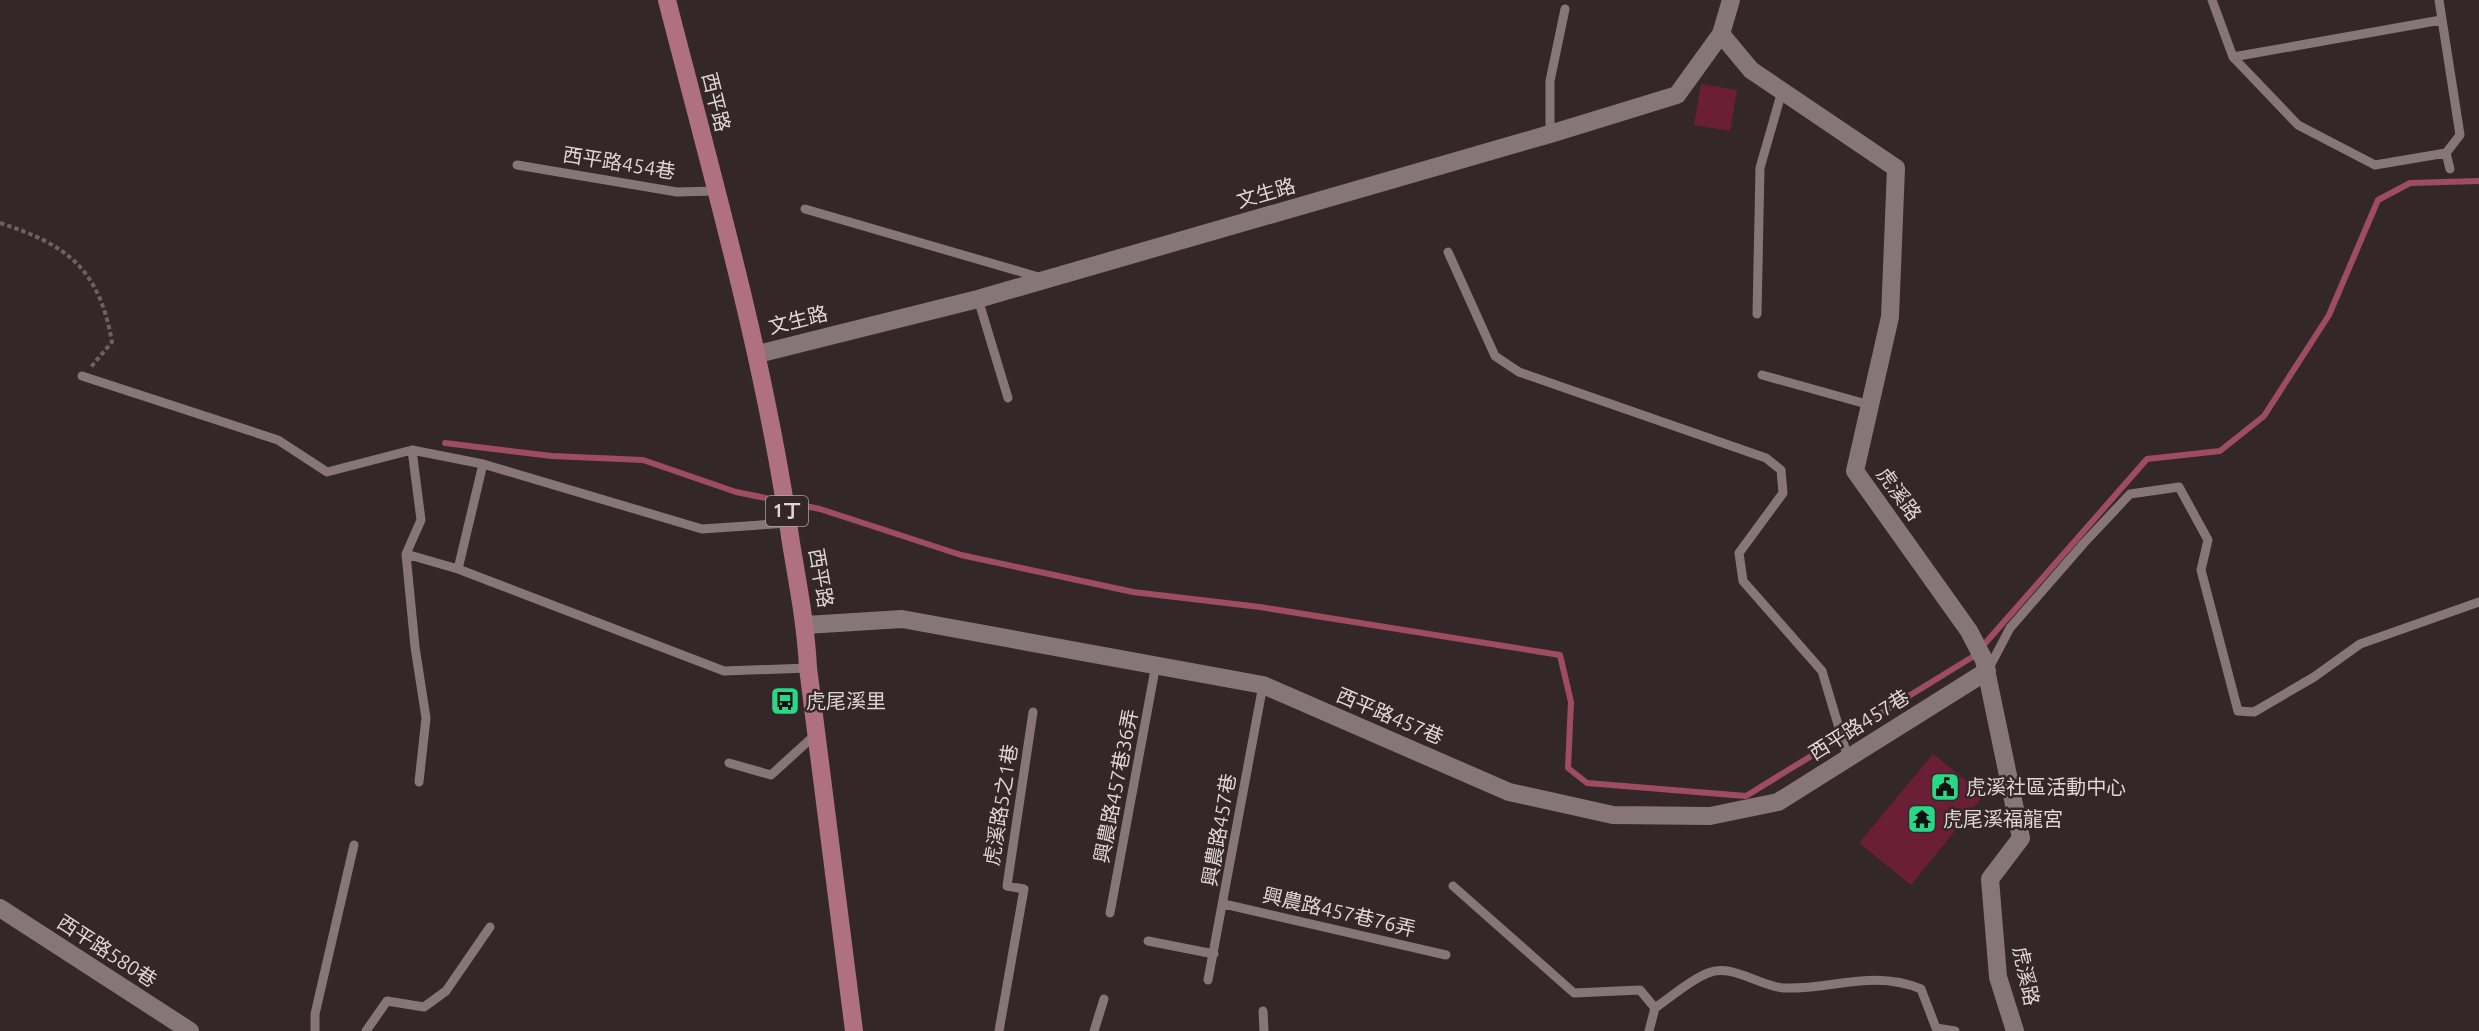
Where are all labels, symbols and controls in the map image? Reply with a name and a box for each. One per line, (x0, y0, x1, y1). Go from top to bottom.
street label: 西平路 (698, 70, 735, 134)
street label: 西平路454巷 (561, 142, 677, 183)
street label: 文生路 (1234, 173, 1298, 212)
street label: 文生路 (766, 301, 830, 338)
street label: 虎溪路 (1872, 463, 1926, 525)
road number: 1丁 (766, 496, 808, 526)
street label: 西平路 (805, 546, 838, 609)
street label: 西平路457巷 (1333, 683, 1447, 748)
bus stop icon: 虎尾溪里 (769, 685, 801, 717)
street label: 西平路457巷 (1804, 685, 1913, 764)
place label: 虎尾溪里 (806, 689, 886, 712)
street label: 興農路457巷36弄 (1089, 707, 1142, 865)
street label: 虎溪路5之1巷 (980, 743, 1021, 867)
public building icon: 虎溪社區活動中心 (1929, 771, 1961, 803)
street label: 興農路457巷 (1197, 772, 1240, 888)
place label: 虎溪社區活動中心 (1966, 775, 2126, 798)
temple icon: 虎尾溪福龍宮 (1906, 803, 1938, 835)
place label: 虎尾溪福龍宮 (1943, 807, 2063, 830)
street label: 興農路457巷76弄 (1260, 883, 1418, 940)
street label: 西平路580巷 (53, 910, 161, 991)
street label: 虎溪路 (2009, 944, 2044, 1008)

